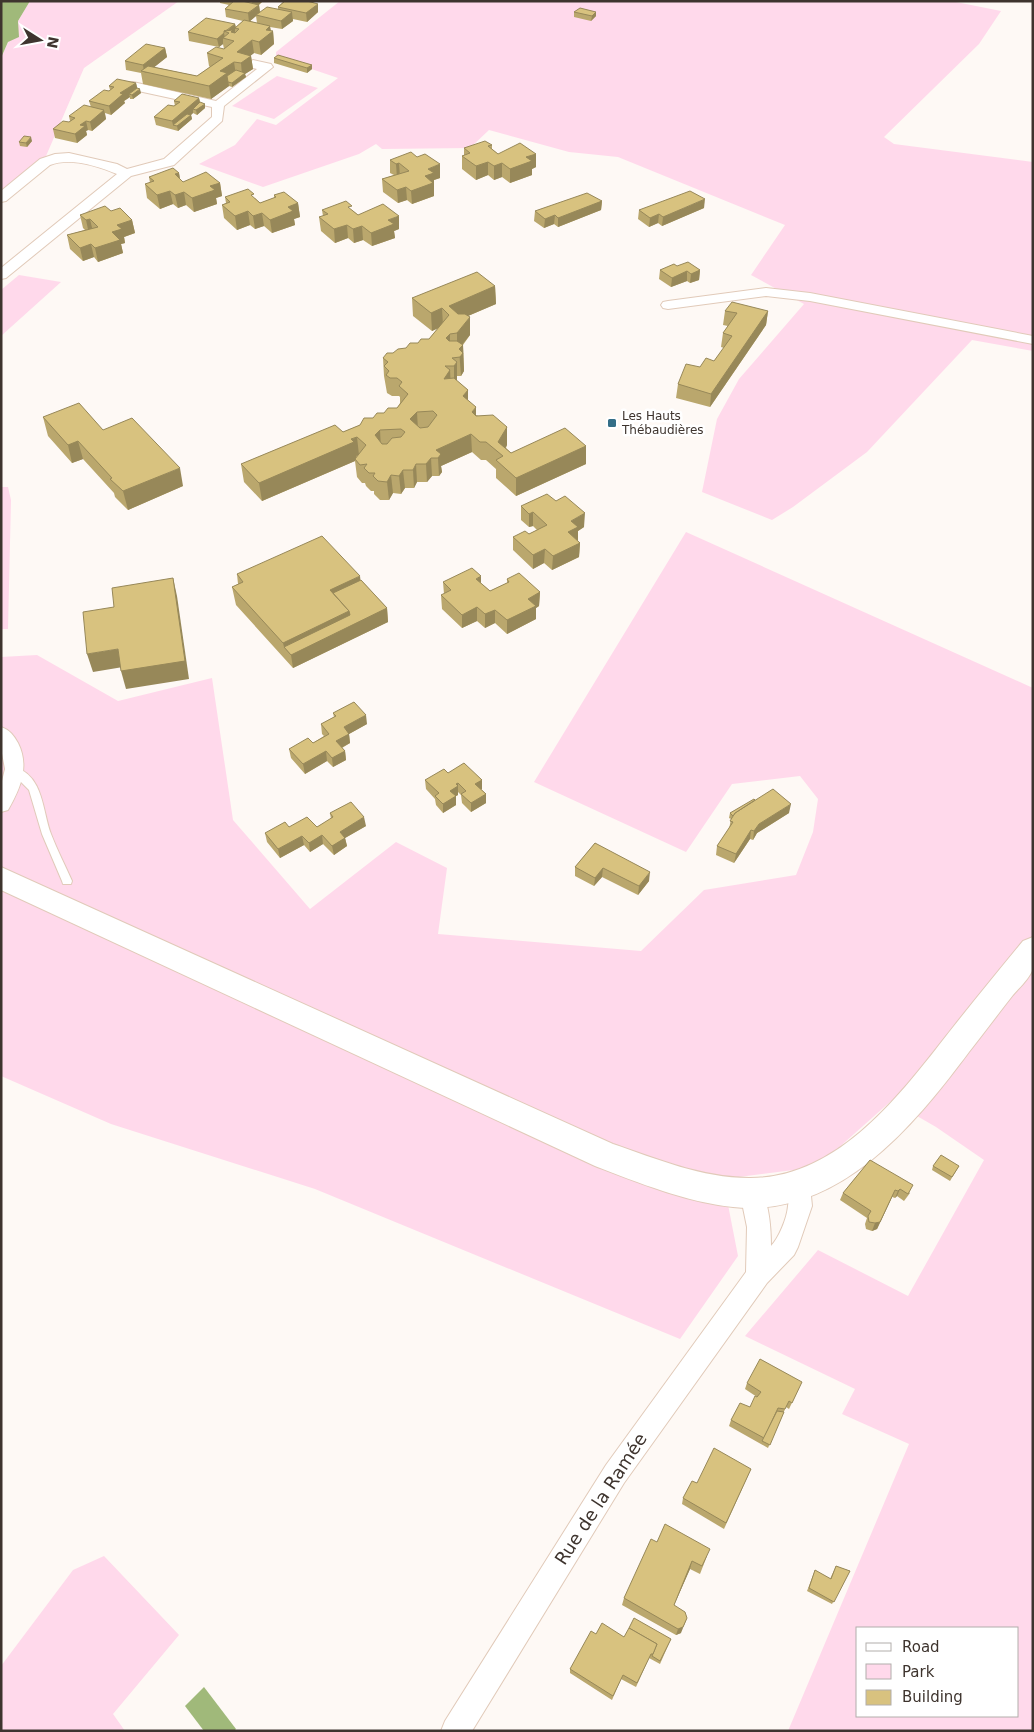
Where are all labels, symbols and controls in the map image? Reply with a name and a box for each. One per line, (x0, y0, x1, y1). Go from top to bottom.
north arrow (15, 15, 65, 65)
text: N (44, 35, 62, 50)
place label: Les Hauts Thébaudières (621, 409, 704, 437)
marker: Les Hauts Thébaudières (606, 417, 618, 429)
street label: Rue de la Ramée (550, 1429, 651, 1568)
legend (856, 1627, 1019, 1717)
text: Road (902, 1638, 940, 1656)
text: Park (902, 1663, 935, 1681)
text: Building (902, 1688, 963, 1706)

